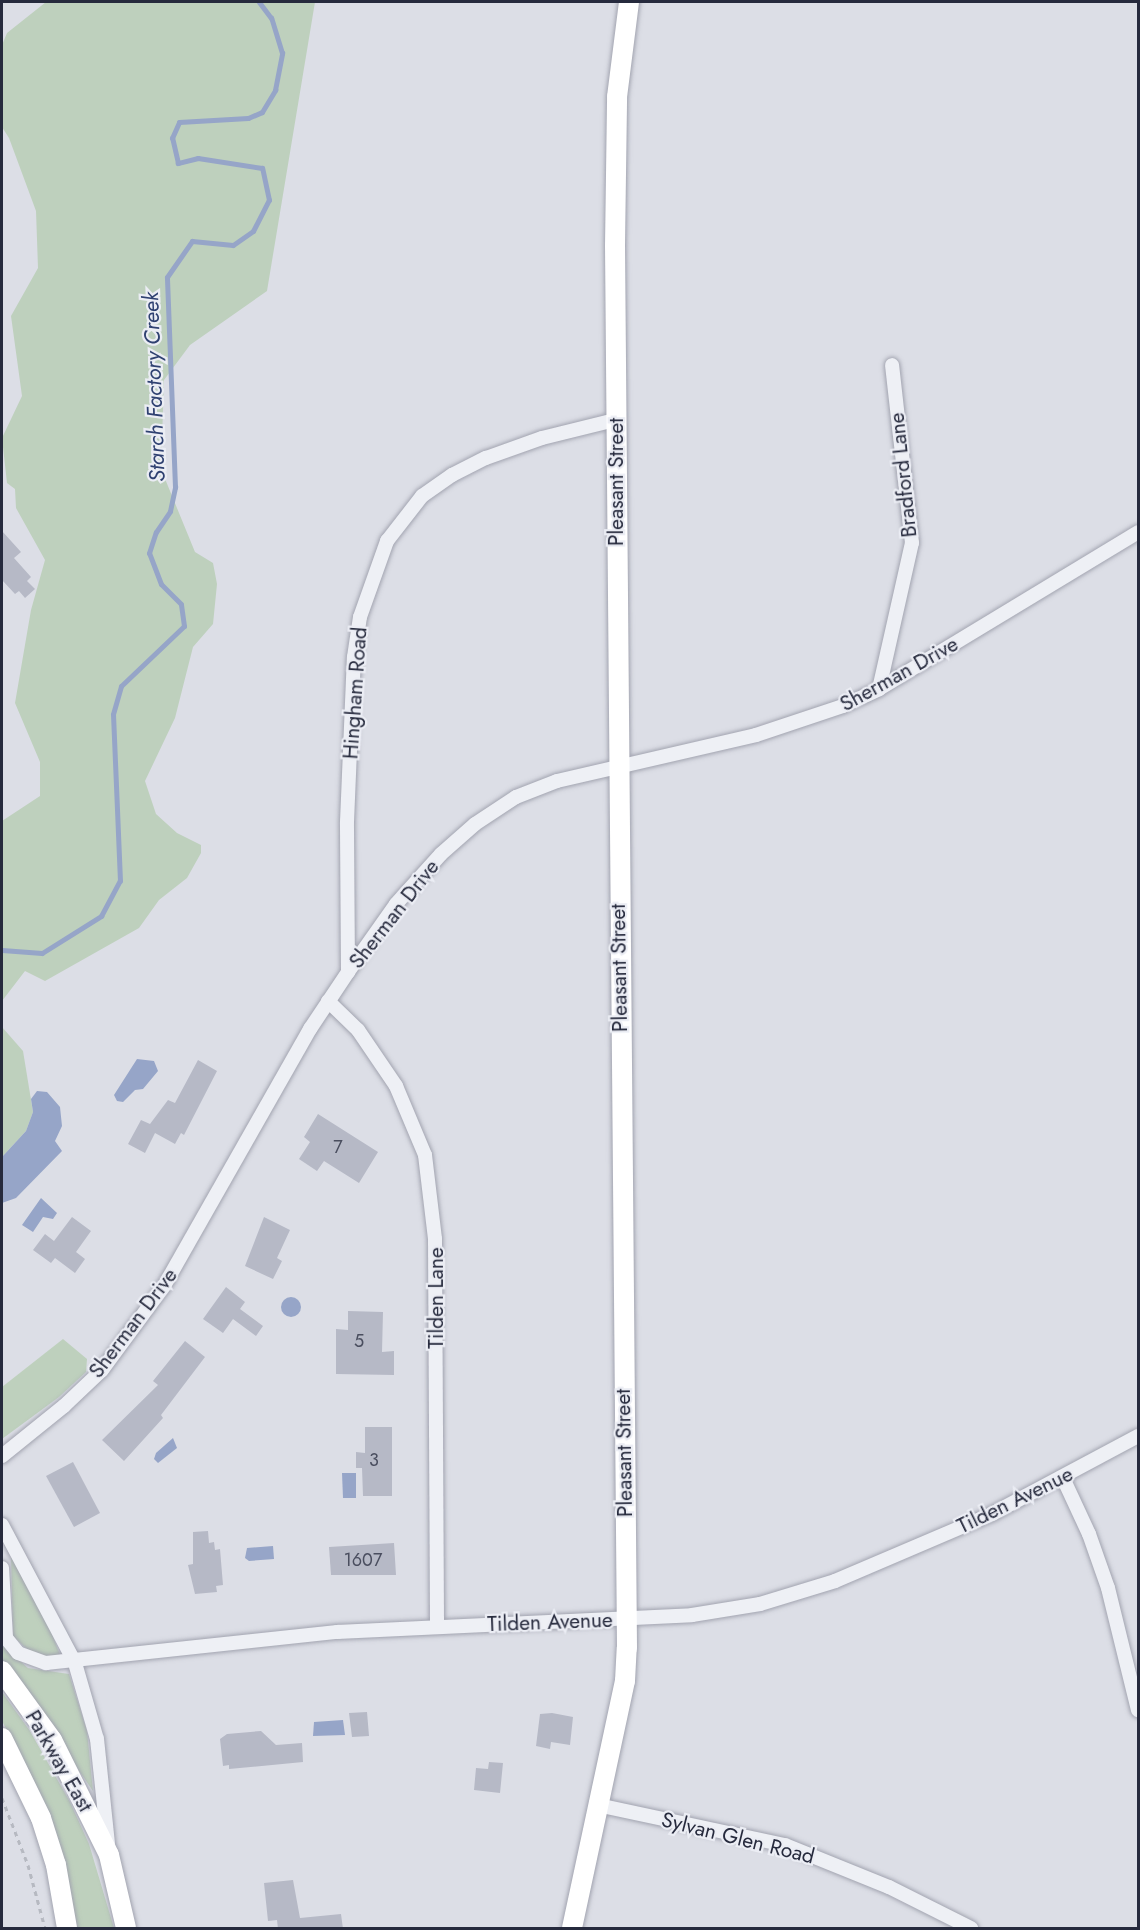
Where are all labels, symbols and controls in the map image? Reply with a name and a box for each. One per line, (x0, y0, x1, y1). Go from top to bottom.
water label: Starch Factory Creek (137, 291, 171, 483)
street label: Bradford Lane (884, 411, 922, 539)
street label: Pleasant Street (603, 418, 629, 546)
street label: Hingham Road (338, 626, 372, 760)
street label: Sherman Drive (836, 631, 962, 717)
street label: Sherman Drive (344, 855, 444, 973)
street label: Pleasant Street (605, 904, 633, 1032)
house number: 7 (333, 1136, 343, 1158)
street label: Tilden Lane (423, 1247, 449, 1349)
street label: Sherman Drive (84, 1263, 182, 1383)
house number: 5 (354, 1330, 364, 1352)
street label: Pleasant Street (610, 1389, 638, 1517)
house number: 3 (369, 1449, 379, 1471)
street label: Tilden Avenue (953, 1461, 1077, 1539)
house number: 1607 (344, 1549, 382, 1571)
street label: Tilden Avenue (487, 1607, 613, 1637)
street label: Parkway East (20, 1706, 98, 1816)
street label: Sylvan Glen Road (659, 1807, 817, 1869)

